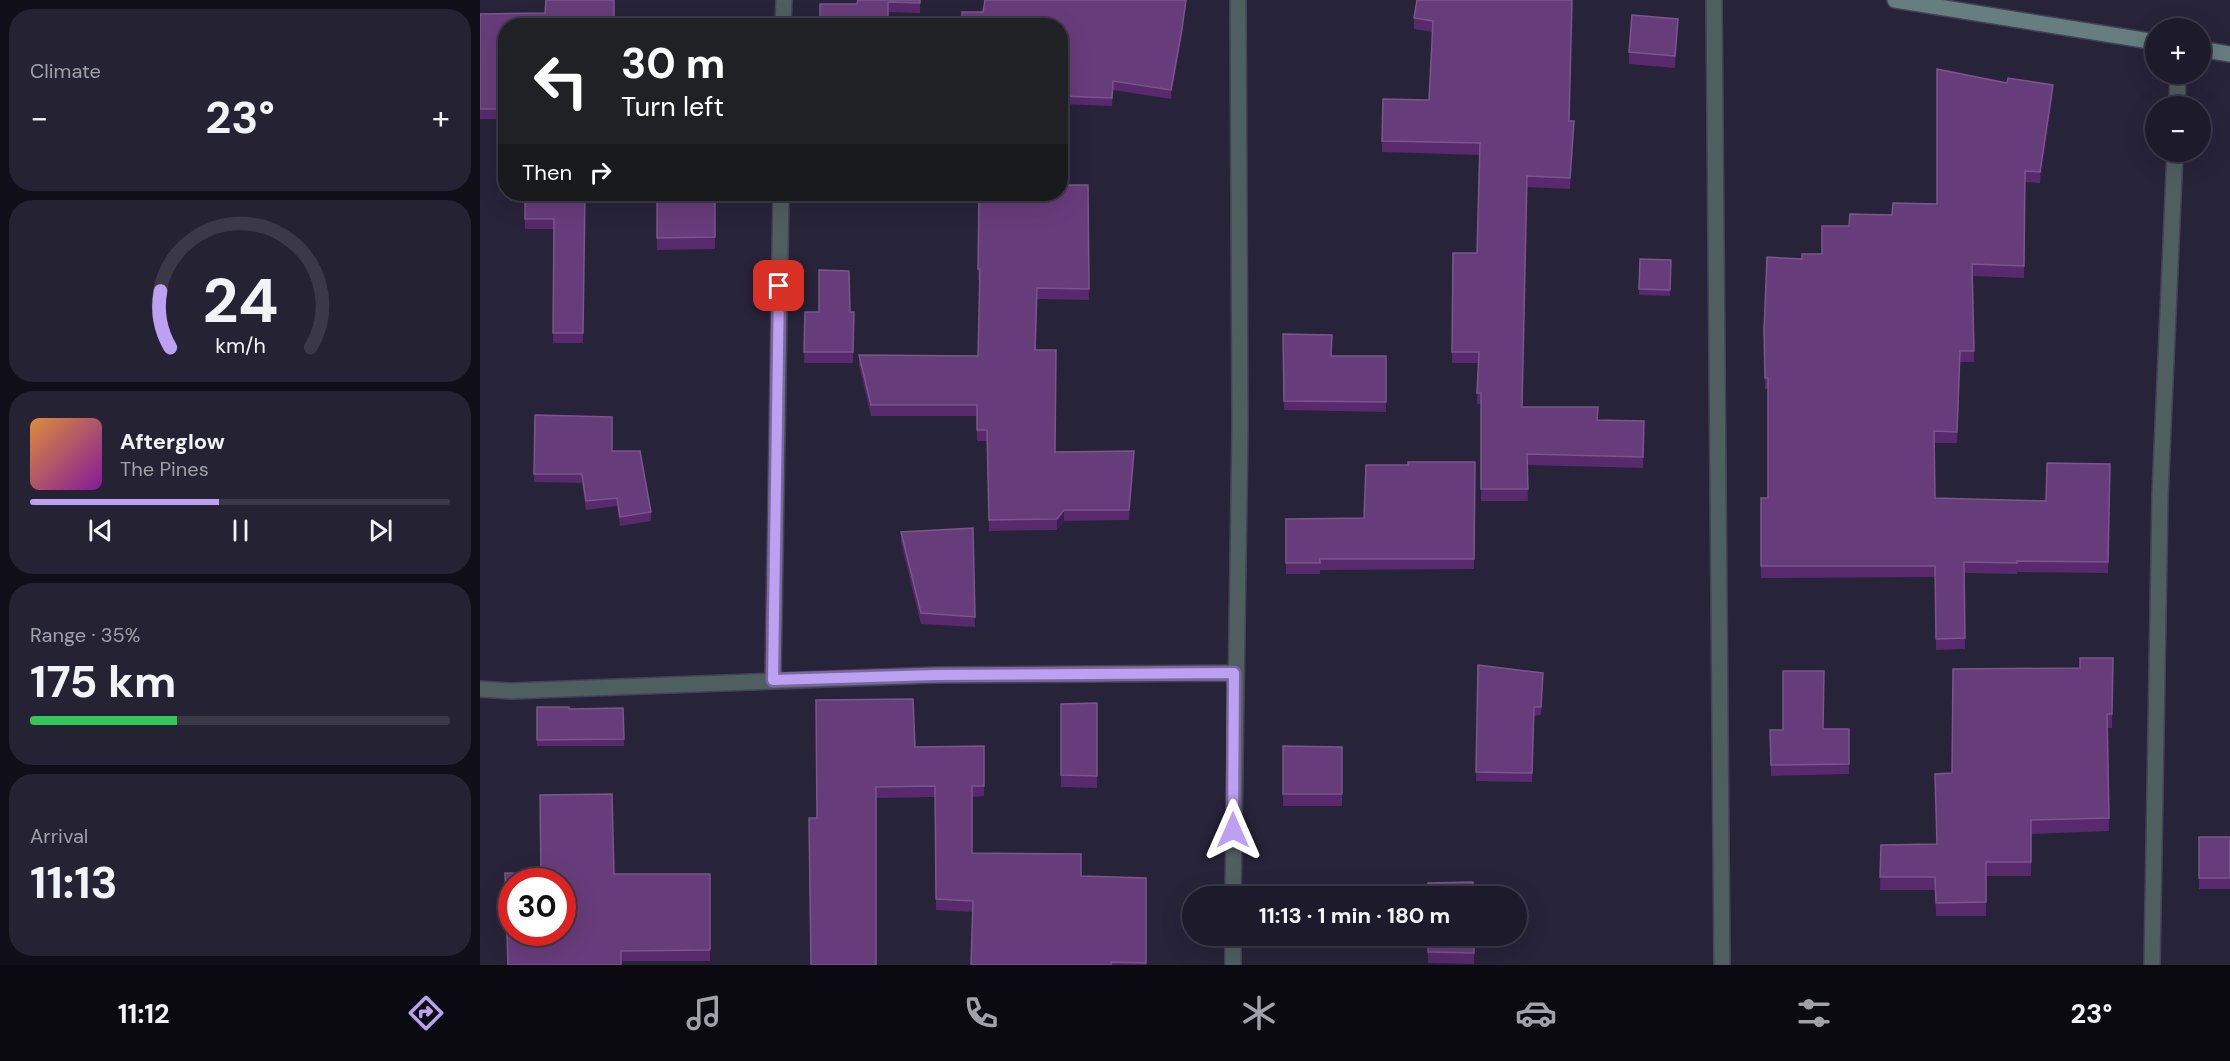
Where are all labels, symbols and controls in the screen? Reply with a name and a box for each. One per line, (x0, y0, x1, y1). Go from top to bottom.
map controls (2145, 18, 2211, 162)
button: + (2145, 18, 2211, 84)
text: 30 m (621, 36, 725, 91)
icon: left (522, 42, 600, 120)
text: Climate (30, 58, 101, 84)
text: 23° (205, 88, 275, 147)
text: Turn left (621, 89, 724, 124)
text: − (30, 96, 48, 139)
text: + (432, 96, 450, 139)
button: − (2145, 96, 2211, 162)
icon: right (584, 156, 617, 189)
text: Then (522, 158, 572, 187)
text: 24 (202, 260, 278, 341)
pin (753, 260, 804, 311)
icon: arrive (762, 269, 795, 302)
text: km/h (215, 333, 265, 361)
text: Afterglow (120, 427, 225, 456)
text: The Pines (120, 456, 209, 482)
icon: previous (84, 514, 117, 547)
icon: pause (224, 514, 257, 547)
icon: next (364, 514, 397, 547)
text: Range · 35% (30, 622, 140, 648)
text: 175 km (30, 652, 176, 711)
position arrow (1201, 798, 1265, 862)
text: Arrival (30, 823, 88, 849)
text: 11:13 (30, 853, 118, 912)
speed limit sign: 30 (498, 868, 576, 946)
text: 11:13 · 1 min · 180 m (1259, 901, 1450, 930)
icon: directions (405, 992, 447, 1034)
icon: music (683, 992, 725, 1034)
icon: phone (960, 992, 1002, 1034)
icon: climate (1238, 992, 1280, 1034)
icon: car (1515, 992, 1557, 1034)
icon: filters (1793, 992, 1835, 1034)
text: 11:12 (118, 996, 170, 1031)
text: 23° (2071, 996, 2112, 1031)

